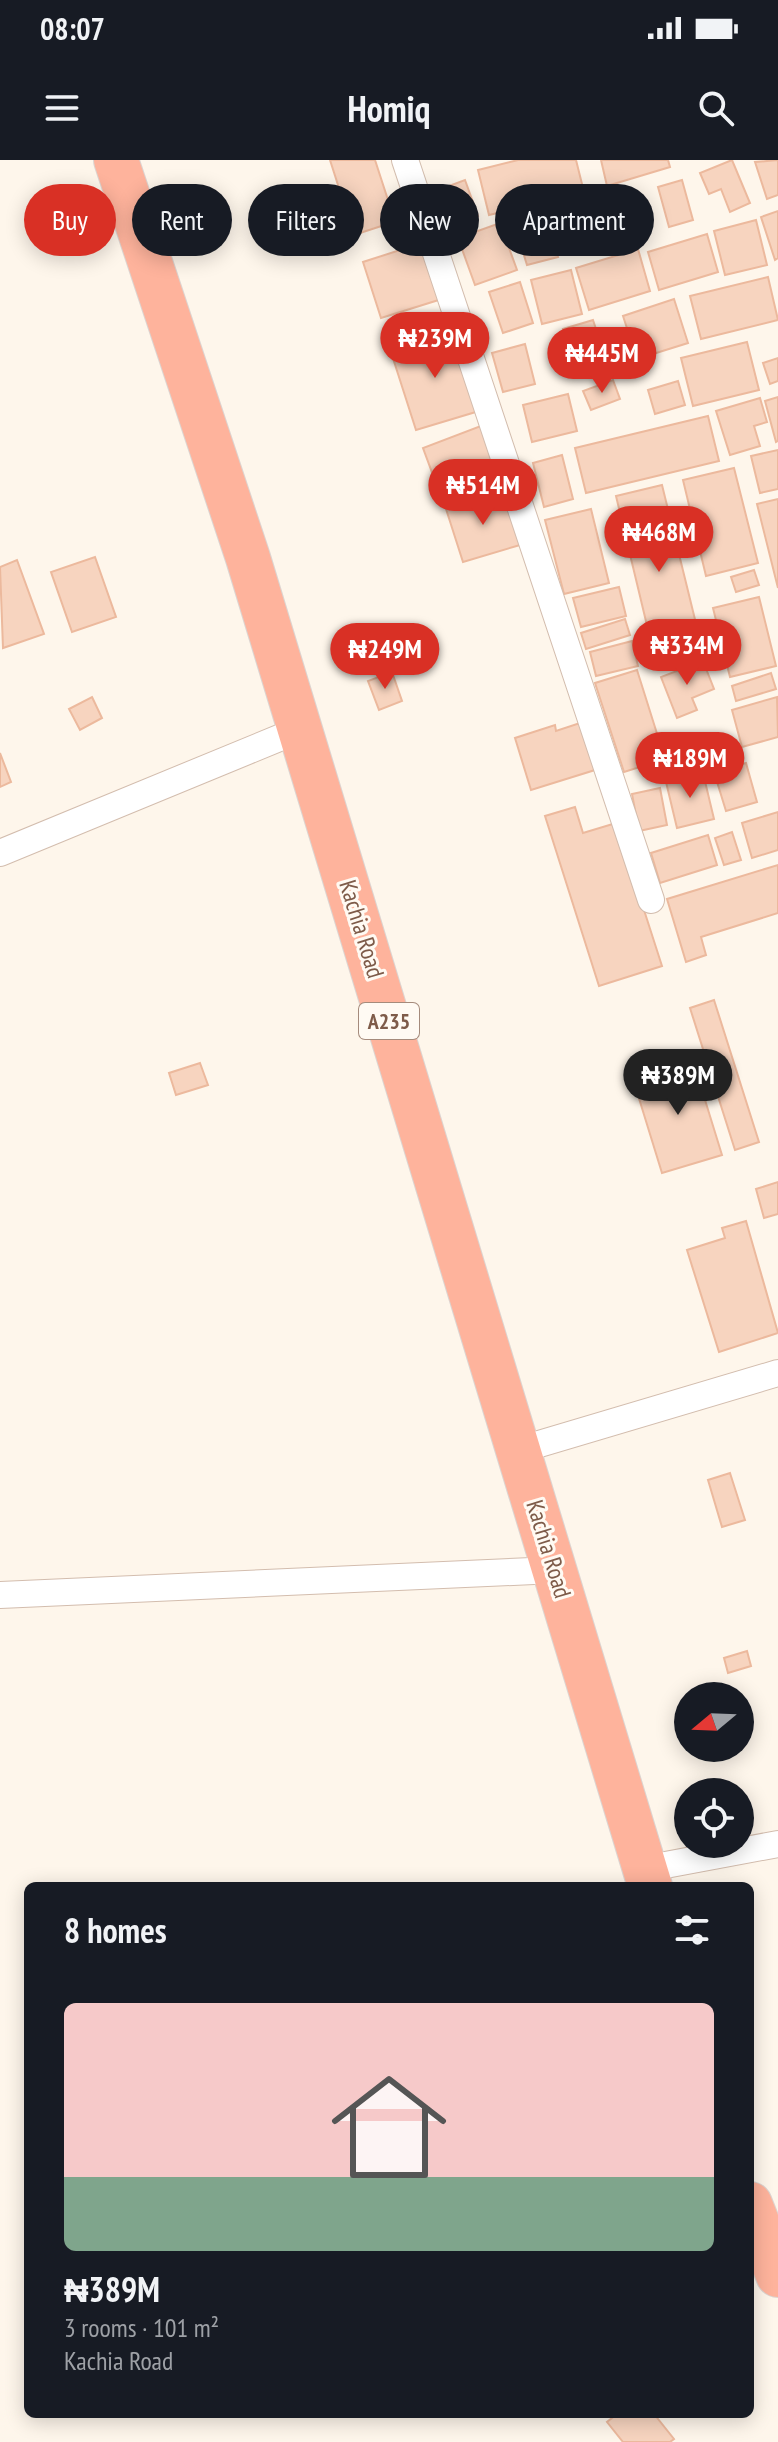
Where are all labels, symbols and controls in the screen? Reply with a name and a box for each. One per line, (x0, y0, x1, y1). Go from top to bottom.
text: 08:07 (40, 9, 105, 48)
text: Homiq (347, 85, 431, 132)
icon: menu (40, 86, 84, 130)
icon: search (694, 86, 738, 130)
chip: Buy (24, 184, 116, 256)
chip: Rent (132, 184, 232, 256)
chip: Filters (248, 184, 364, 256)
chip: New (380, 184, 479, 256)
chip: Apartment (495, 184, 654, 256)
pin: ₦239M (379, 312, 491, 380)
text: ₦239M (398, 321, 472, 354)
pin: ₦445M (546, 327, 658, 395)
text: ₦445M (565, 336, 639, 369)
pin: ₦514M (427, 459, 539, 527)
text: ₦514M (446, 468, 520, 501)
pin: ₦468M (603, 506, 715, 574)
text: ₦468M (622, 515, 696, 548)
pin: ₦334M (631, 619, 743, 687)
pin: ₦249M (329, 623, 441, 691)
text: ₦334M (650, 628, 724, 661)
text: ₦249M (348, 632, 422, 665)
pin: ₦189M (634, 732, 746, 800)
text: ₦189M (653, 741, 727, 774)
street label: Kachia Road (332, 876, 392, 982)
road number: A235 (359, 1003, 419, 1039)
pin: ₦389M (622, 1049, 734, 1117)
text: ₦389M (641, 1058, 715, 1091)
street label: Kachia Road (519, 1496, 579, 1602)
north arrow (674, 1682, 754, 1762)
map controls (674, 1682, 754, 1858)
button: locate (674, 1778, 754, 1858)
text: 8 homes (64, 1908, 167, 1952)
icon: filters (670, 1908, 714, 1952)
icon: home (317, 2055, 461, 2199)
text: ₦389M (64, 2267, 160, 2311)
text: 3 rooms · 101 m² (64, 2311, 219, 2344)
text: Kachia Road (64, 2344, 173, 2377)

